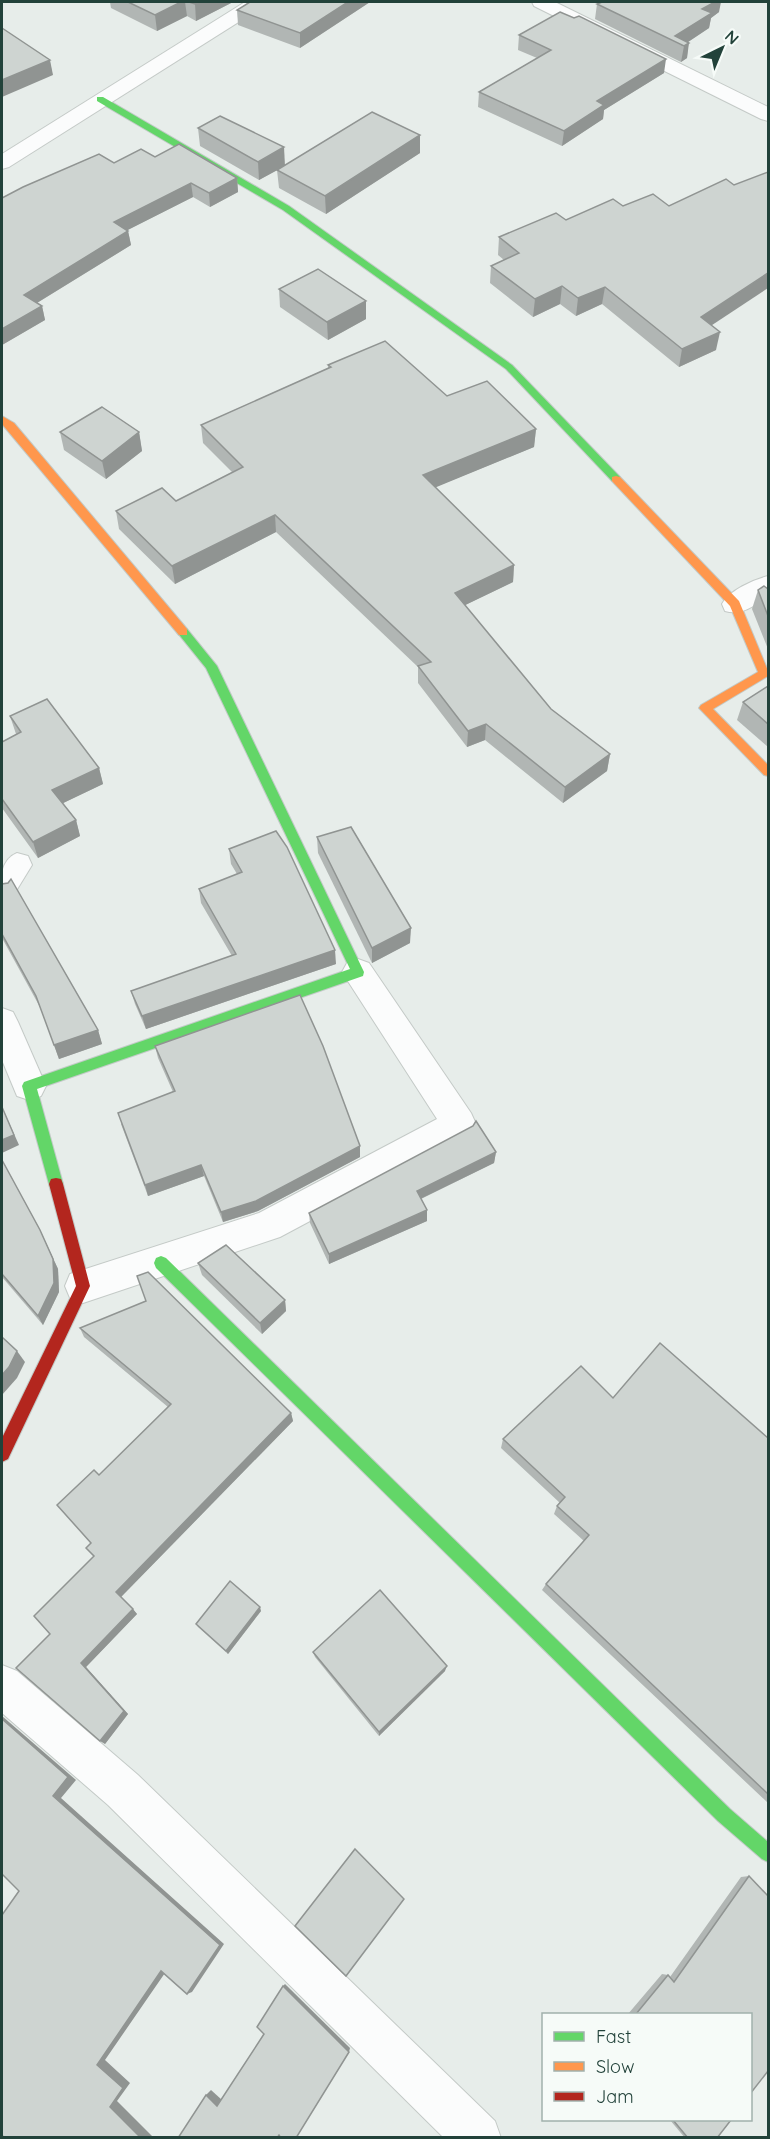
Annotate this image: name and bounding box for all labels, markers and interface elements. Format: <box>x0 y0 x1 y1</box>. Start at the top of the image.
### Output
north arrow <box>692 18 752 78</box>
text: N <box>721 26 743 48</box>
legend <box>542 2013 752 2121</box>
text: Fast <box>596 2025 631 2048</box>
text: Slow <box>596 2055 634 2078</box>
text: Jam <box>596 2085 634 2108</box>

